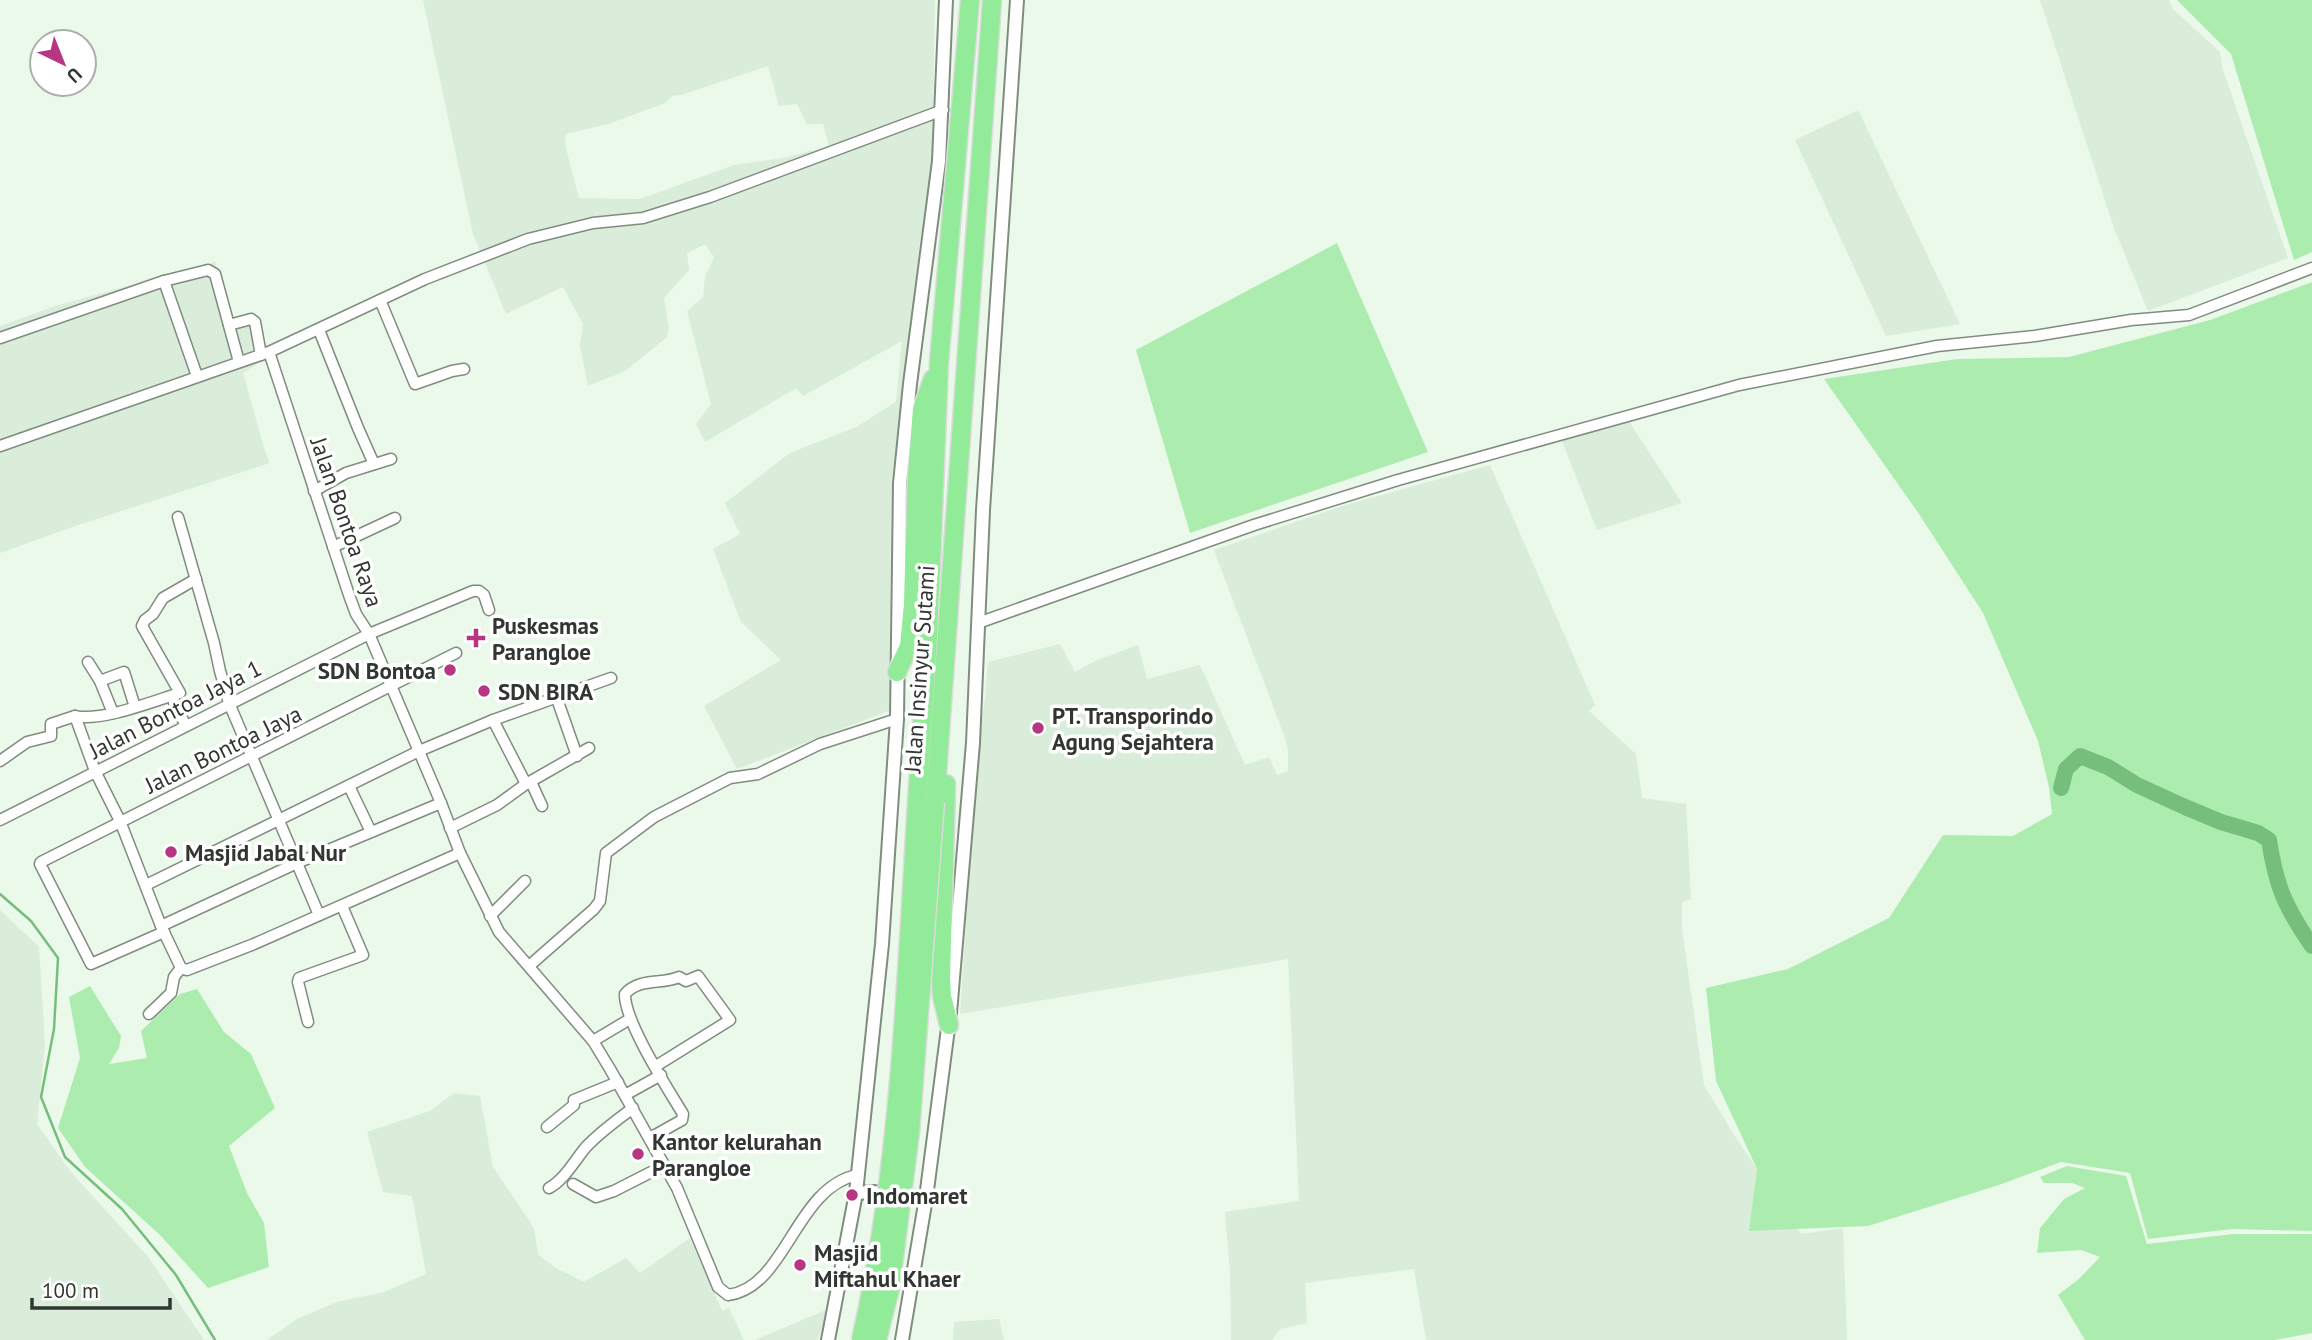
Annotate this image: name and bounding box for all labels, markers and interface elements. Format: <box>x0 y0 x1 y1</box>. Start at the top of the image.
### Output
north arrow <box>28 28 98 98</box>
text: U <box>62 63 87 88</box>
street label: Jalan Bontoa Raya <box>304 432 390 611</box>
street label: Jalan Insinyur Sutami <box>897 564 941 775</box>
place label: Puskesmas Parangloe <box>492 611 599 666</box>
marker: Puskesmas Parangloe <box>466 628 486 648</box>
street label: Jalan Bontoa Jaya 1 <box>84 654 266 764</box>
place label: SDN Bontoa <box>318 656 436 685</box>
marker: SDN Bontoa <box>442 662 458 678</box>
place label: SDN BIRA <box>498 677 593 706</box>
marker: SDN BIRA <box>476 683 492 699</box>
street label: Jalan Bontoa Jaya <box>140 699 306 799</box>
place label: PT. Transporindo Agung Sejahtera <box>1052 701 1214 756</box>
marker: PT. Transporindo Agung Sejahtera <box>1030 720 1046 736</box>
place label: Masjid Jabal Nur <box>185 838 347 867</box>
marker: Masjid Jabal Nur <box>163 844 179 860</box>
place label: Kantor kelurahan Parangloe <box>652 1127 822 1182</box>
marker: Kantor kelurahan Parangloe <box>630 1146 646 1162</box>
place label: Indomaret <box>866 1181 968 1210</box>
marker: Indomaret <box>844 1187 860 1203</box>
place label: Masjid Miftahul Khaer <box>814 1238 962 1293</box>
marker: Masjid Miftahul Khaer <box>792 1257 808 1273</box>
scale bar <box>32 1266 170 1310</box>
text: 100 m <box>42 1277 99 1304</box>

